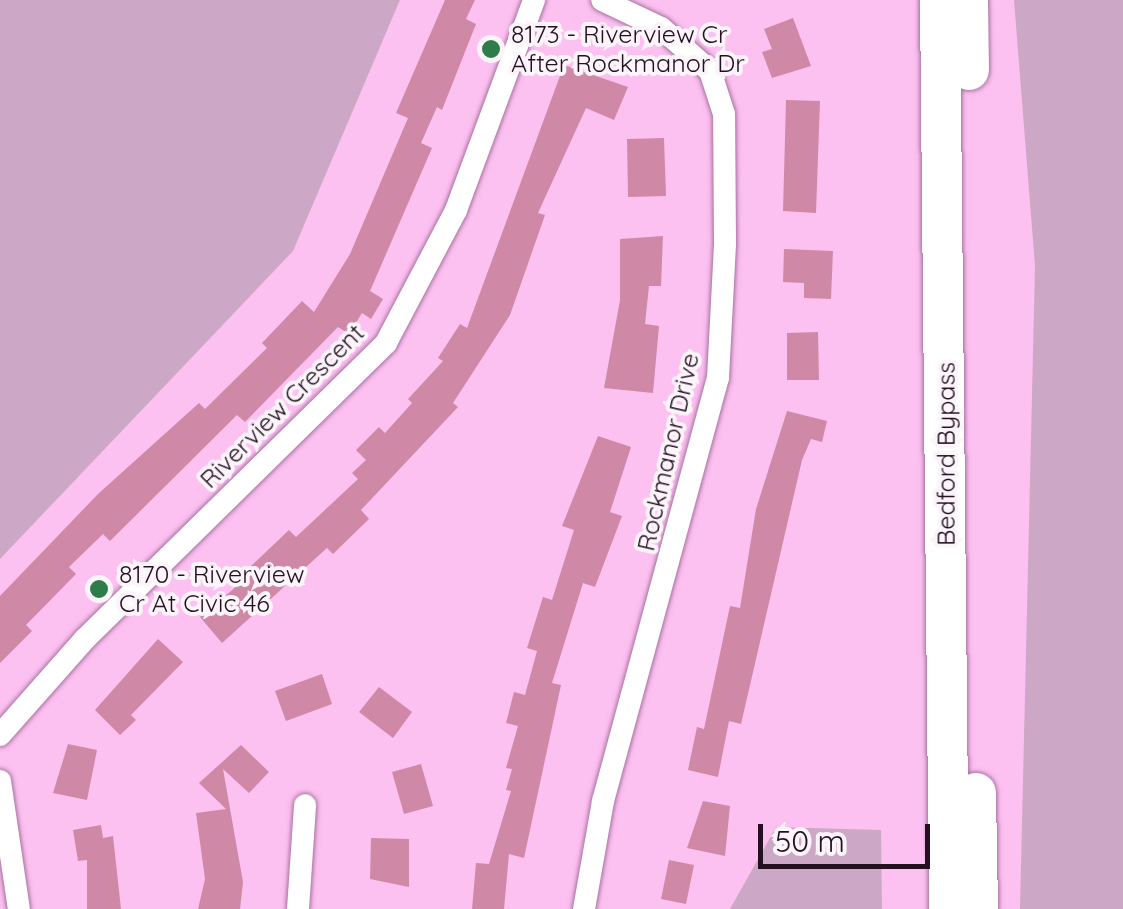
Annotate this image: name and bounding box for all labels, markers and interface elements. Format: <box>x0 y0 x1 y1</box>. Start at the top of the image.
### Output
place label: 8173 - Riverview Cr After Rockmanor Dr <box>511 20 745 79</box>
marker: 8173 - Riverview Cr After Rockmanor Dr <box>480 38 502 60</box>
street label: Riverview Crescent <box>194 318 370 494</box>
street label: Rockmanor Drive <box>631 350 705 554</box>
street label: Bedford Bypass <box>931 362 961 546</box>
place label: 8170 - Riverview Cr At Civic 46 <box>119 560 305 619</box>
marker: 8170 - Riverview Cr At Civic 46 <box>88 578 110 600</box>
scale bar <box>763 804 936 866</box>
text: 50 m <box>775 822 845 860</box>

